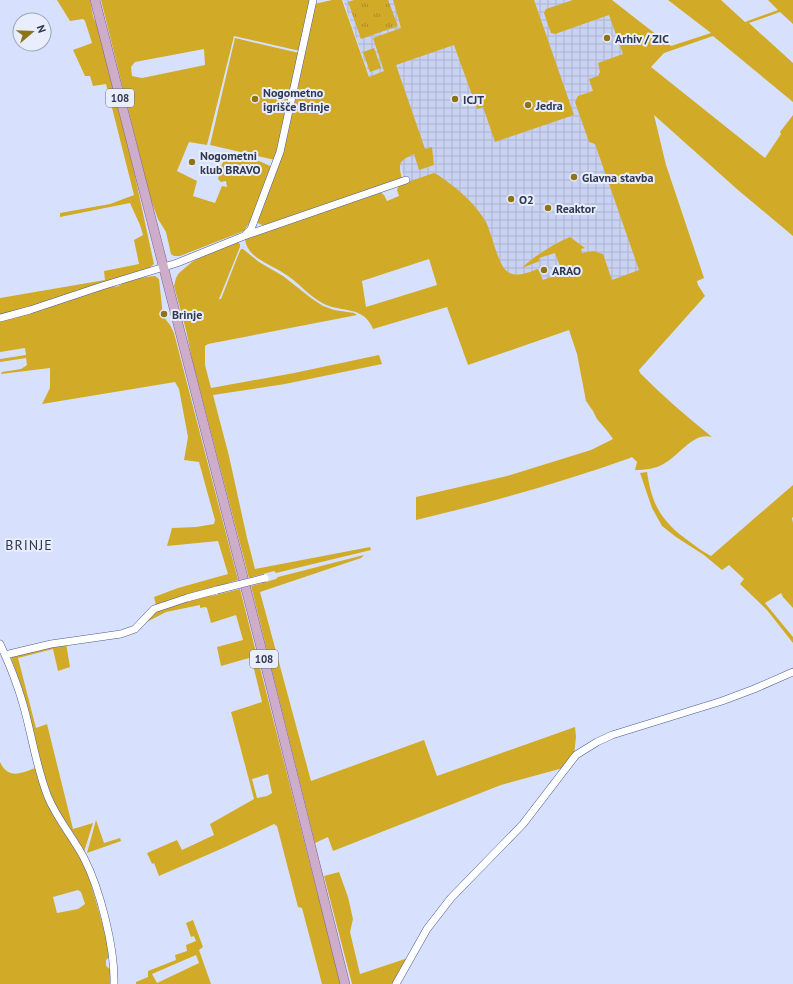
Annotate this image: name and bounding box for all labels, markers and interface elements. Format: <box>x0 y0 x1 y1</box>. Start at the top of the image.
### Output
north arrow <box>12 12 52 52</box>
text: N <box>34 23 49 34</box>
place label: Arhiv / ZIC <box>615 31 669 46</box>
marker: Arhiv / ZIC <box>602 33 612 43</box>
place label: Nogometno igrišče Brinje <box>263 85 330 114</box>
road number: 108 <box>106 89 134 107</box>
place label: ICJT <box>463 92 484 107</box>
marker: Nogometno igrišče Brinje <box>250 94 260 104</box>
marker: ICJT <box>450 94 460 104</box>
place label: Jedra <box>535 98 563 113</box>
marker: Jedra <box>523 100 533 110</box>
place label: Nogometni klub BRAVO <box>200 148 260 177</box>
marker: Nogometni klub BRAVO <box>187 157 197 167</box>
place label: Glavna stavba <box>582 170 653 185</box>
marker: Glavna stavba <box>569 172 579 182</box>
place label: O2 <box>519 192 534 207</box>
marker: O2 <box>506 194 516 204</box>
place label: Reaktor <box>556 201 596 216</box>
marker: Reaktor <box>543 203 553 213</box>
place label: ARAO <box>552 263 581 278</box>
marker: ARAO <box>539 265 549 275</box>
place label: Brinje <box>172 307 202 322</box>
marker: Brinje <box>159 309 169 319</box>
district label: BRINJE <box>5 536 53 554</box>
road number: 108 <box>250 650 278 668</box>

